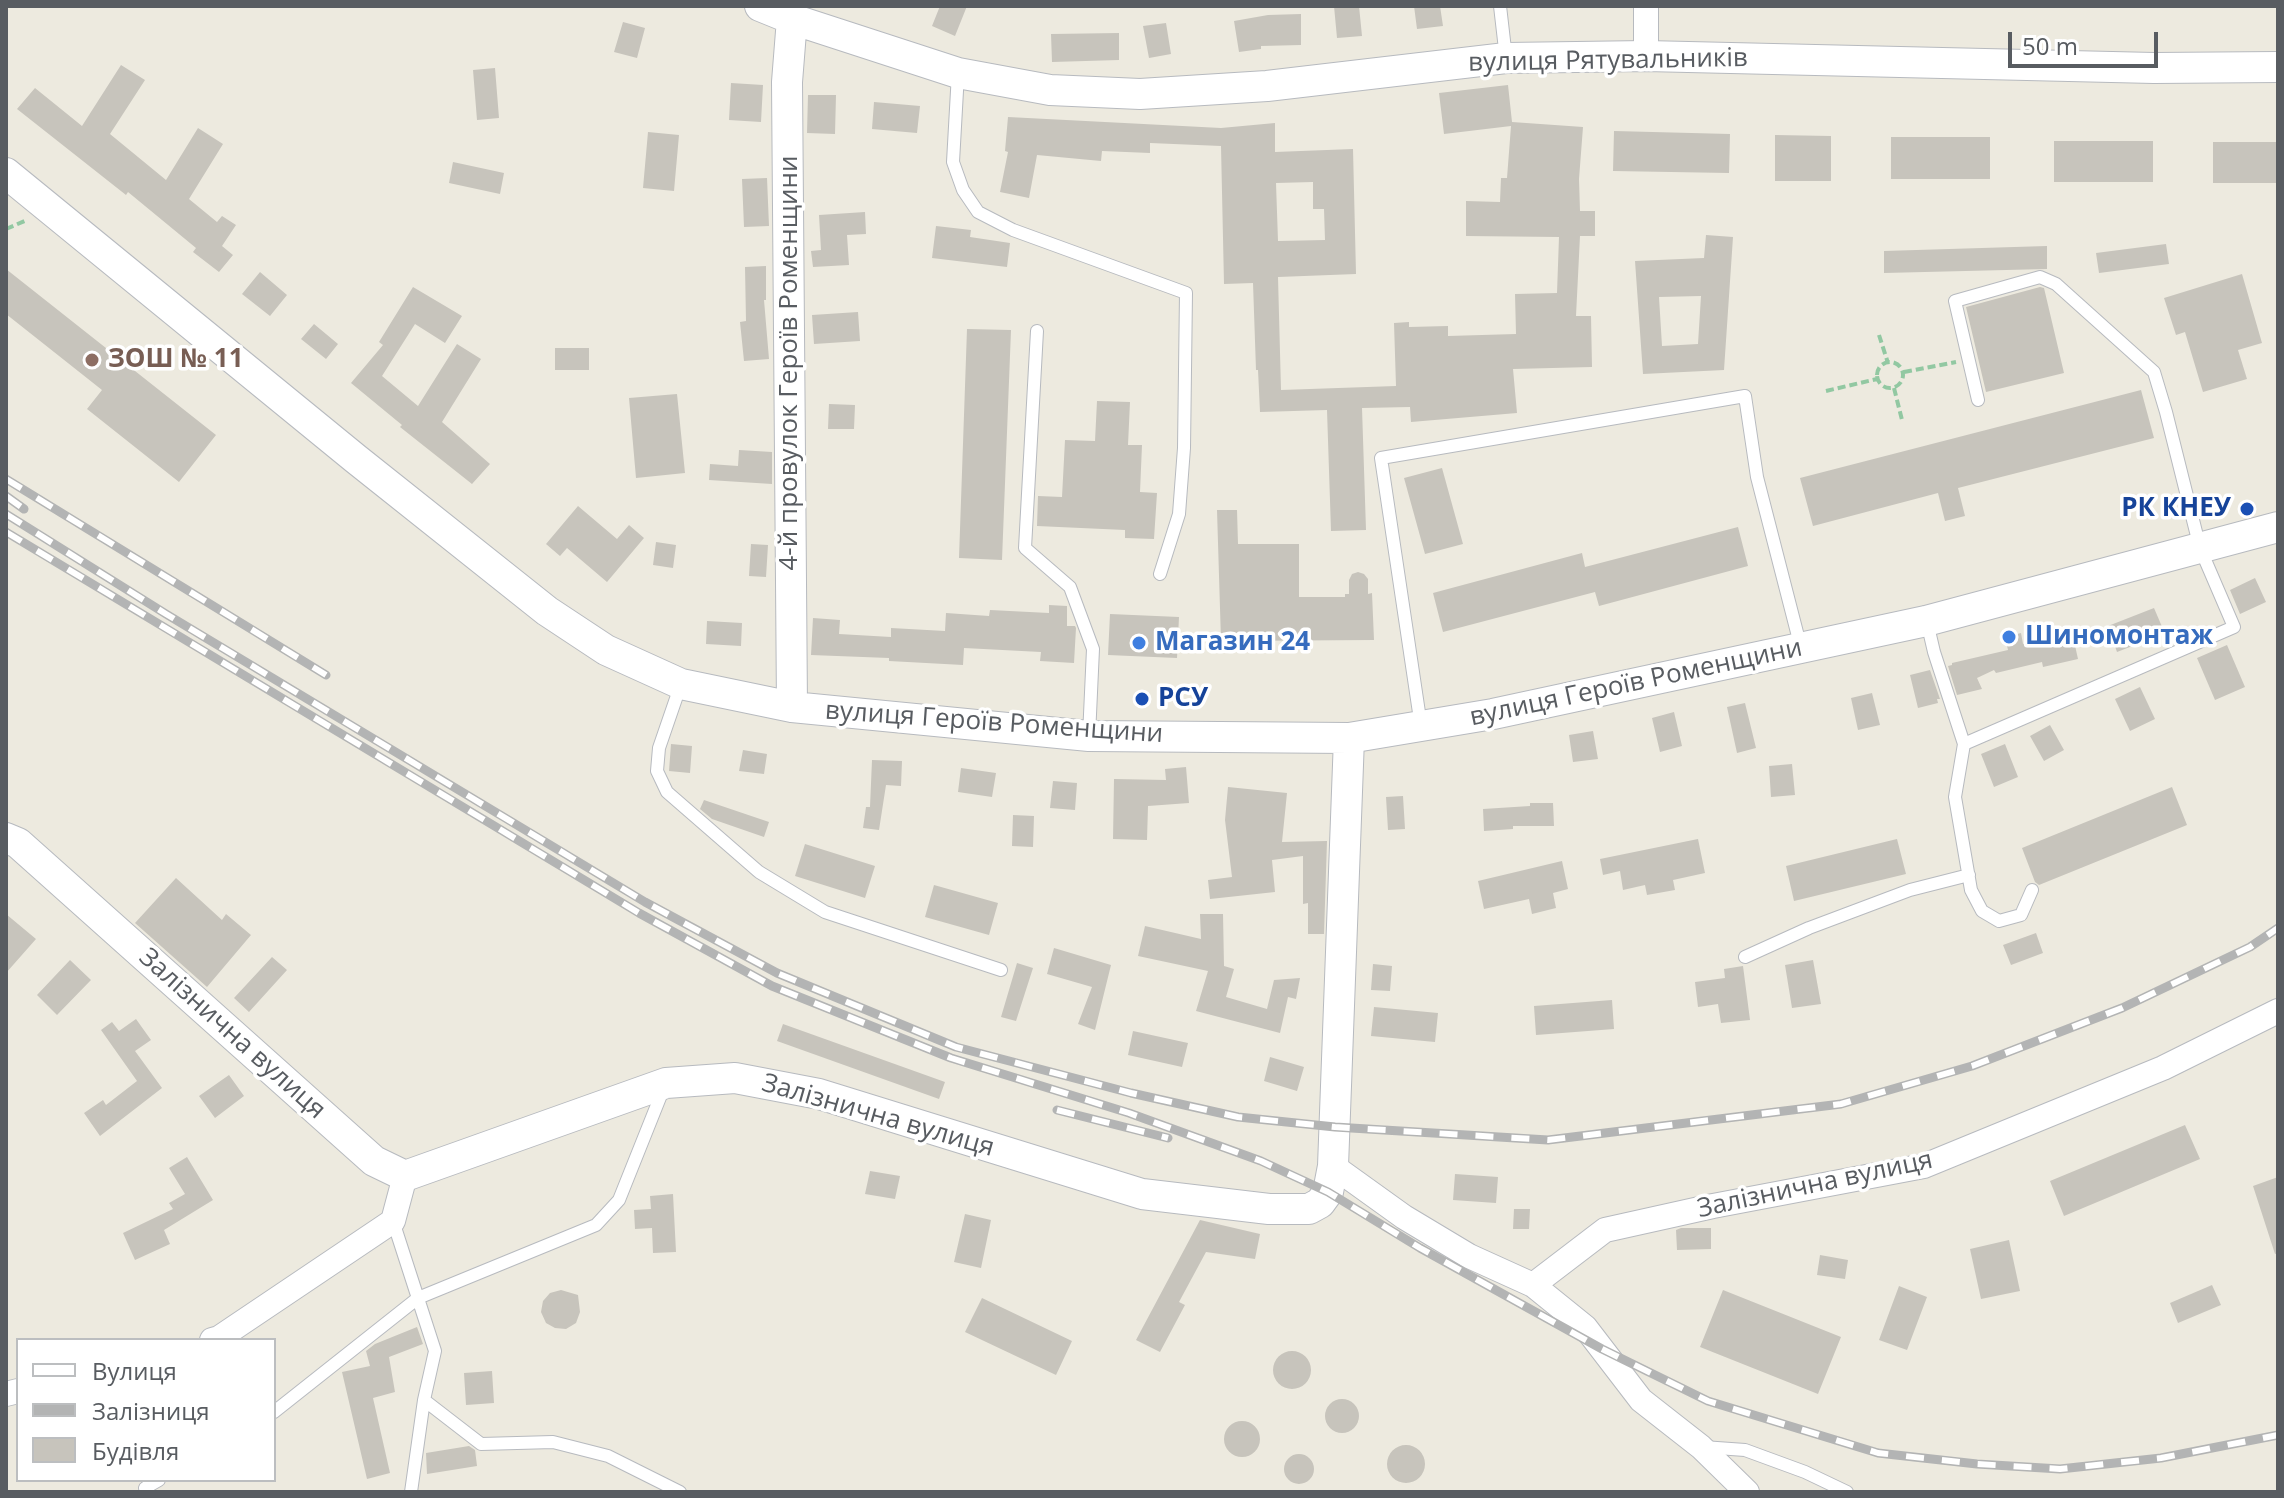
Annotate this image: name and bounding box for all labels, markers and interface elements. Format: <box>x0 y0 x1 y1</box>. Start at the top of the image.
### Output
scale bar <box>2012 16 2162 66</box>
text: 50 m <box>2022 29 2078 62</box>
street label: вулиця Рятувальників <box>1468 43 1748 79</box>
street label: 4-й провулок Героїв Роменщини <box>774 155 806 571</box>
place label: ЗОШ № 11 <box>108 344 244 376</box>
marker: ЗОШ № 11 <box>83 351 101 369</box>
place label: РК КНЕУ <box>2121 493 2231 525</box>
marker: РК КНЕУ <box>2238 500 2256 518</box>
place label: Шиномонтаж <box>2025 621 2213 653</box>
place label: Магазин 24 <box>1155 627 1310 659</box>
marker: Шиномонтаж <box>2000 628 2018 646</box>
street label: вулиця Героїв Роменщини <box>1467 633 1805 733</box>
marker: Магазин 24 <box>1130 634 1148 652</box>
place label: РСУ <box>1158 683 1208 715</box>
marker: РСУ <box>1133 690 1151 708</box>
street label: вулиця Героїв Роменщини <box>824 696 1164 750</box>
street label: Залізнична вулиця <box>132 942 332 1126</box>
street label: Залізнична вулиця <box>758 1068 998 1164</box>
street label: Залізнична вулиця <box>1694 1145 1936 1225</box>
legend <box>16 1338 276 1482</box>
text: Вулиця <box>92 1354 177 1387</box>
text: Залізниця <box>92 1394 209 1427</box>
text: Будівля <box>92 1434 179 1467</box>

